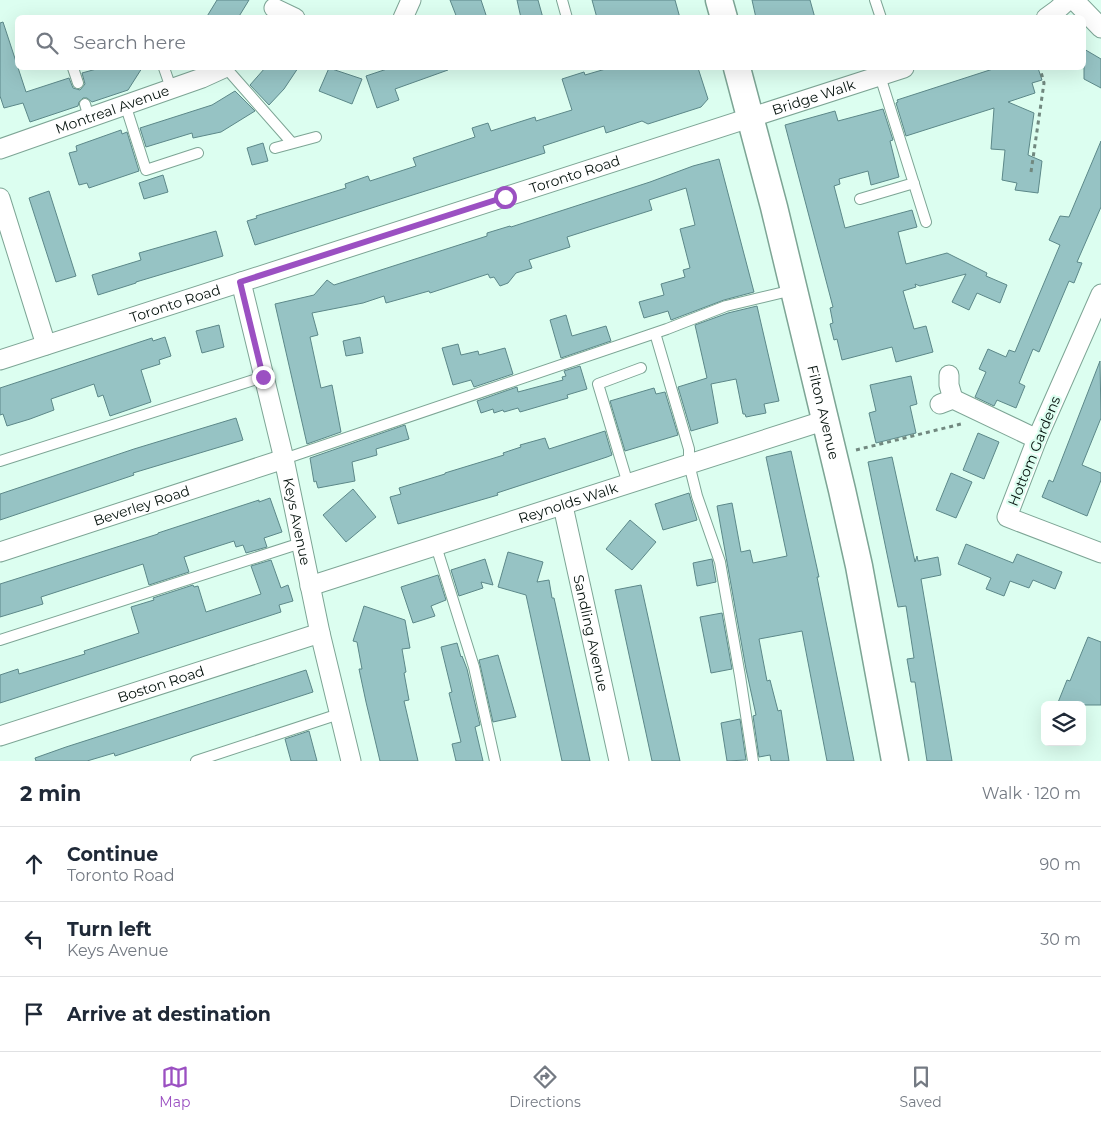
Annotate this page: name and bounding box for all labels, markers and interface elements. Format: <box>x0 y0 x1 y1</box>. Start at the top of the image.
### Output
search box <box>15 15 1086 70</box>
icon: search <box>33 29 61 57</box>
text: Search here <box>73 31 186 54</box>
street label: Bridge Walk <box>770 75 858 119</box>
street label: Montreal Avenue <box>53 81 172 138</box>
street label: Toronto Road <box>527 151 622 197</box>
route start <box>494 186 517 209</box>
street label: Toronto Road <box>127 280 223 326</box>
street label: Filton Avenue <box>803 363 843 461</box>
route end <box>252 366 275 389</box>
street label: Hottom Gardens <box>1004 393 1064 509</box>
street label: Keys Avenue <box>279 476 315 567</box>
street label: Reynolds Walk <box>516 478 621 527</box>
street label: Beverley Road <box>91 481 192 530</box>
street label: Sandling Avenue <box>569 573 612 693</box>
street label: Boston Road <box>115 662 207 707</box>
map controls <box>1041 701 1086 746</box>
button: layers <box>1041 701 1086 746</box>
text: 2 min <box>20 781 81 806</box>
text: Walk · 120 m <box>982 784 1081 803</box>
text: Continue <box>67 843 158 866</box>
icon: ahead <box>20 850 48 878</box>
text: 90 m <box>1039 855 1081 874</box>
text: Toronto Road <box>67 866 175 885</box>
text: Turn left <box>67 918 152 941</box>
icon: left <box>20 925 48 953</box>
text: 30 m <box>1040 930 1081 949</box>
text: Keys Avenue <box>67 941 169 960</box>
icon: arrive <box>20 1000 48 1028</box>
text: Arrive at destination <box>67 1003 271 1026</box>
tab: Map <box>159 1063 190 1111</box>
tab: Directions <box>509 1063 581 1111</box>
tab: Saved <box>900 1063 942 1111</box>

